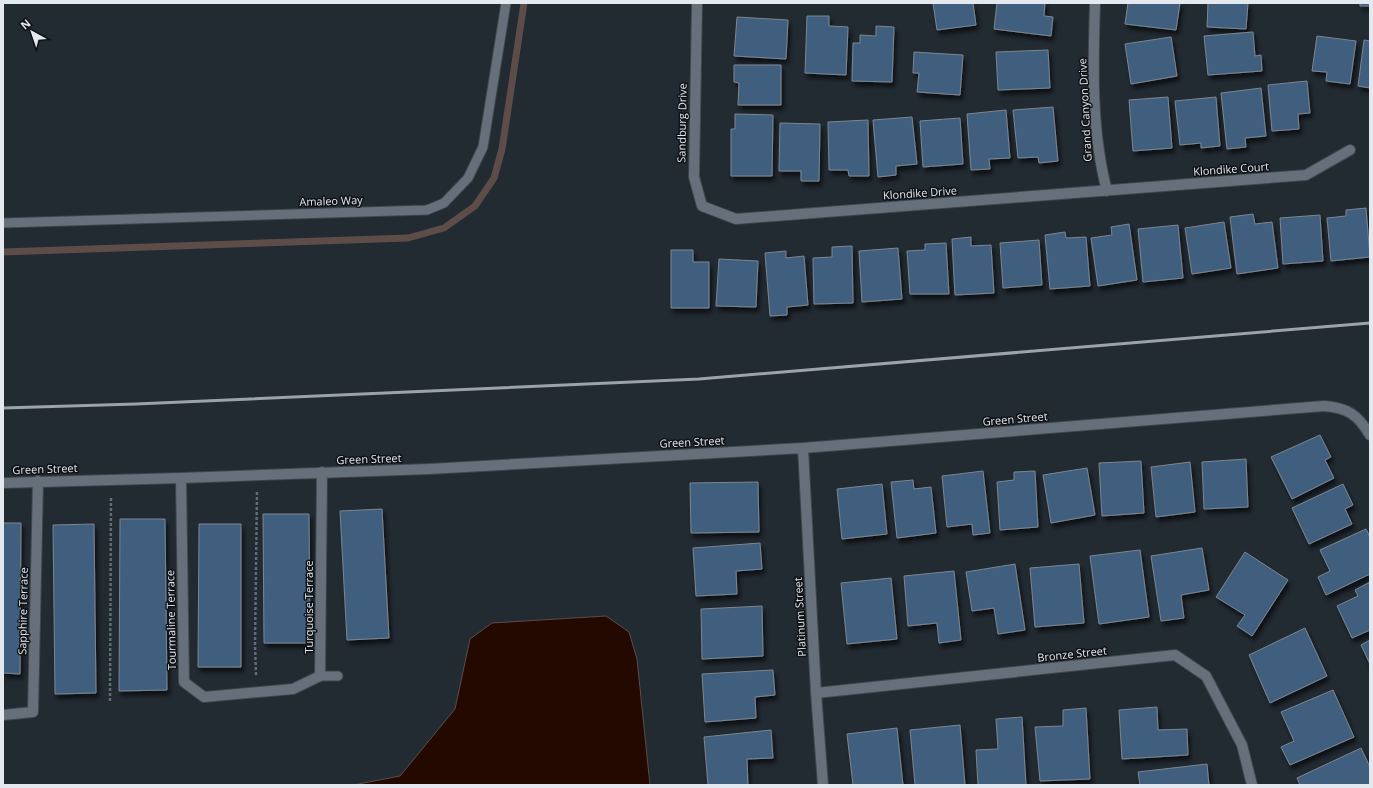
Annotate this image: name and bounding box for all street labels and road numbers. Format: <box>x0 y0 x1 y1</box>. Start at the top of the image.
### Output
street label: Grand Canyon Drive <box>1074 58 1095 162</box>
street label: Sandburg Drive <box>673 83 690 163</box>
street label: Klondike Court <box>1193 158 1269 179</box>
street label: Klondike Drive <box>882 182 957 203</box>
street label: Amaleo Way <box>299 192 363 209</box>
street label: Green Street <box>982 408 1048 429</box>
street label: Green Street <box>659 432 725 451</box>
street label: Green Street <box>336 450 402 467</box>
street label: Green Street <box>12 460 78 477</box>
street label: Turquoise Terrace <box>301 560 316 654</box>
street label: Sapphire Terrace <box>14 567 31 655</box>
street label: Tourmaline Terrace <box>162 570 179 670</box>
street label: Platinum Street <box>790 577 809 657</box>
street label: Bronze Street <box>1036 642 1108 665</box>

